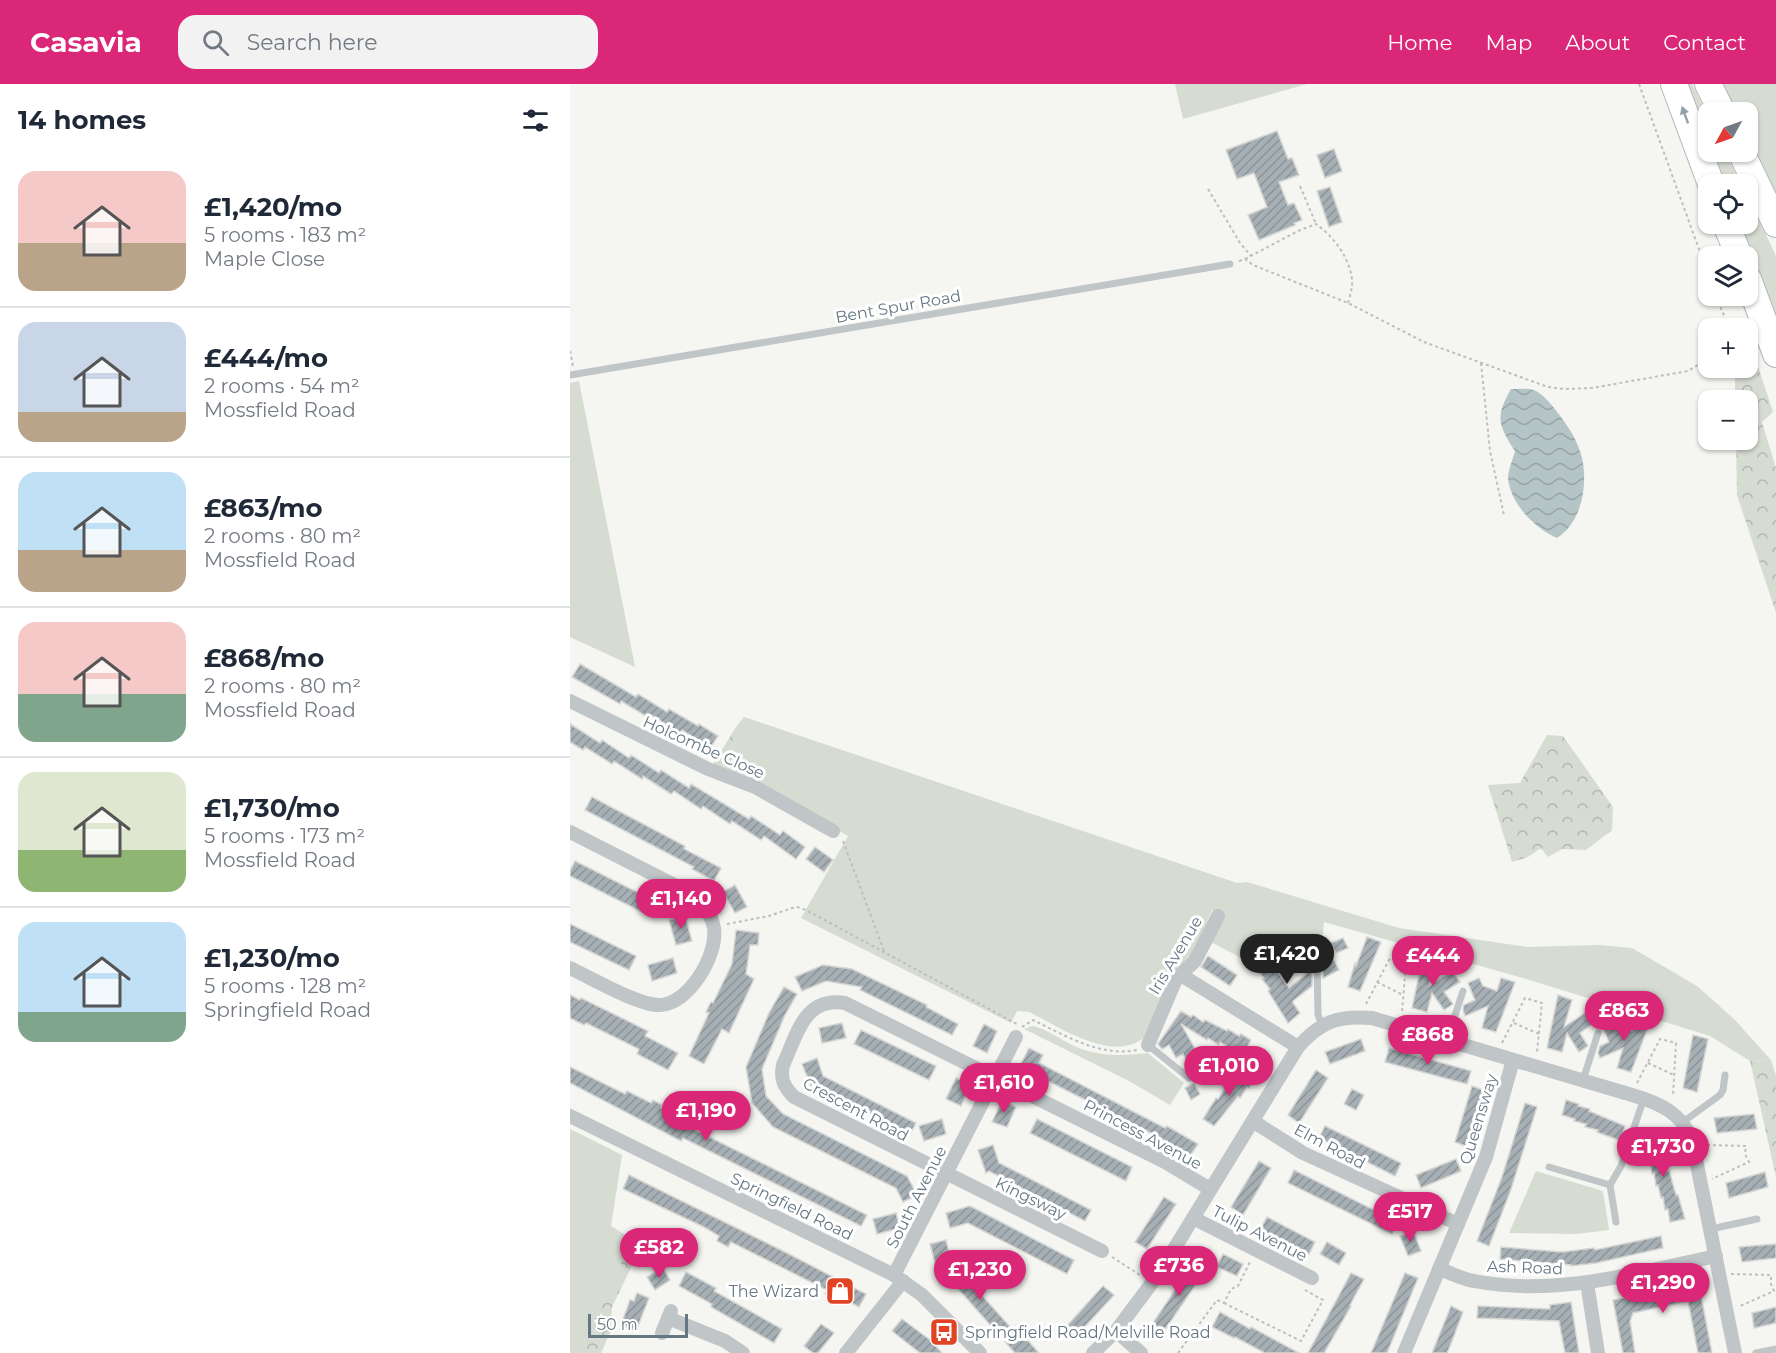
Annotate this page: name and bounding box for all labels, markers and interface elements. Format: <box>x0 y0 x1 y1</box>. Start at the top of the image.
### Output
search box <box>178 15 598 69</box>
text: Casavia <box>30 25 142 59</box>
icon: search <box>199 26 232 59</box>
text: Search here <box>247 29 378 56</box>
text: Home <box>1387 30 1452 55</box>
text: Map <box>1485 30 1532 55</box>
text: About <box>1565 30 1630 55</box>
text: Contact <box>1663 30 1746 55</box>
north arrow <box>1698 102 1758 162</box>
map controls <box>1698 102 1758 450</box>
text: 14 homes <box>18 104 146 136</box>
icon: filters <box>519 104 552 137</box>
one-way arrow <box>1679 106 1689 124</box>
button: locate <box>1698 174 1758 234</box>
text: £1,420/mo <box>204 191 342 223</box>
icon: home <box>66 195 138 267</box>
text: 5 rooms · 183 m² <box>204 223 366 247</box>
button: layers <box>1698 246 1758 306</box>
text: Maple Close <box>204 247 325 271</box>
street label: Bent Spur Road <box>834 286 962 327</box>
button: + <box>1698 318 1758 378</box>
text: £444/mo <box>204 342 328 374</box>
icon: home <box>66 346 138 418</box>
text: 2 rooms · 54 m² <box>204 374 360 398</box>
button: − <box>1698 390 1758 450</box>
text: Mossfield Road <box>204 398 356 422</box>
text: £863/mo <box>204 492 323 524</box>
icon: home <box>66 496 138 568</box>
text: 2 rooms · 80 m² <box>204 524 361 548</box>
text: Mossfield Road <box>204 548 356 572</box>
text: £868/mo <box>204 642 324 674</box>
icon: home <box>66 646 138 718</box>
text: 2 rooms · 80 m² <box>204 674 361 698</box>
text: Mossfield Road <box>204 698 356 722</box>
street label: Holcombe Close <box>640 712 768 783</box>
text: £1,730/mo <box>204 792 340 824</box>
icon: home <box>66 796 138 868</box>
text: 5 rooms · 173 m² <box>204 824 365 848</box>
text: Mossfield Road <box>204 848 356 872</box>
pin: £1,140 <box>632 879 730 930</box>
text: £1,140 <box>650 886 712 910</box>
street label: Iris Avenue <box>1145 913 1206 998</box>
pin: £1,420 <box>1238 934 1336 985</box>
pin: £444 <box>1397 936 1469 987</box>
text: £1,420 <box>1254 941 1320 965</box>
text: £1,230/mo <box>204 942 340 974</box>
text: £444 <box>1406 943 1460 967</box>
icon: home <box>66 946 138 1018</box>
text: 5 rooms · 128 m² <box>204 974 366 998</box>
pin: £863 <box>1588 991 1660 1042</box>
text: Springfield Road <box>204 998 371 1022</box>
text: £863 <box>1599 998 1649 1022</box>
pin: £868 <box>1392 1015 1464 1066</box>
text: £868 <box>1402 1022 1454 1046</box>
pin: £1,010 <box>1180 1046 1278 1097</box>
text: £1,010 <box>1198 1053 1260 1077</box>
pin: £1,610 <box>955 1063 1053 1114</box>
text: £1,610 <box>974 1070 1034 1094</box>
street label: Queensway <box>1456 1071 1501 1167</box>
street label: Crescent Road <box>800 1074 912 1145</box>
pin: £1,190 <box>657 1091 755 1142</box>
street label: Princess Avenue <box>1080 1095 1205 1174</box>
text: £1,190 <box>676 1098 736 1122</box>
street label: Elm Road <box>1291 1120 1369 1173</box>
pin: £1,730 <box>1614 1127 1712 1178</box>
text: £1,730 <box>1631 1134 1695 1158</box>
street label: South Avenue <box>882 1143 950 1252</box>
street label: Springfield Road <box>728 1169 856 1244</box>
street label: Kingsway <box>992 1173 1070 1224</box>
pin: £517 <box>1374 1192 1446 1243</box>
text: £517 <box>1387 1199 1433 1223</box>
street label: Tulip Avenue <box>1209 1201 1310 1265</box>
pin: £582 <box>623 1228 695 1279</box>
text: £582 <box>634 1235 684 1259</box>
pin: £736 <box>1143 1246 1215 1297</box>
pin: £1,230 <box>931 1250 1029 1301</box>
text: £736 <box>1154 1253 1204 1277</box>
text: £1,230 <box>948 1257 1012 1281</box>
street label: Ash Road <box>1487 1257 1563 1278</box>
pin: £1,290 <box>1614 1263 1712 1314</box>
text: £1,290 <box>1630 1270 1696 1294</box>
shop icon: The Wizard <box>824 1275 856 1307</box>
place label: The Wizard <box>729 1282 819 1301</box>
scale bar <box>588 1311 688 1338</box>
text: 50 m <box>597 1315 638 1334</box>
bus stop icon: Springfield Road/Melville Road <box>928 1316 960 1348</box>
place label: Springfield Road/Melville Road <box>965 1323 1211 1342</box>

